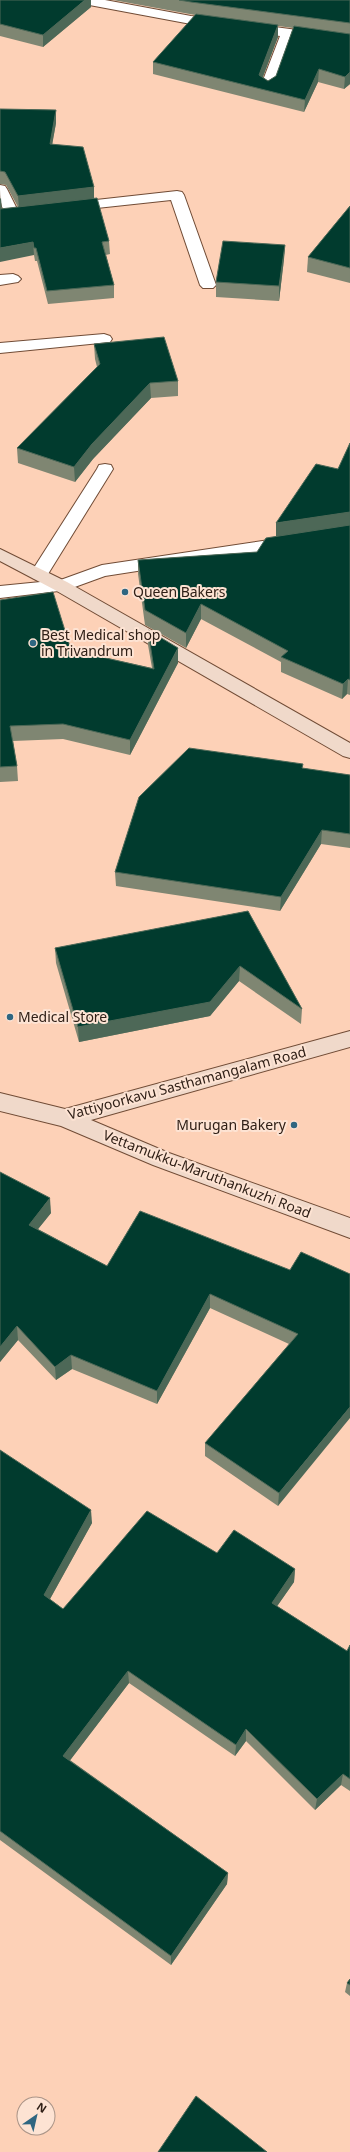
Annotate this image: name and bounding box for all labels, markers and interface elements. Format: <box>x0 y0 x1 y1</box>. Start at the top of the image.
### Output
place label: Queen Bakers <box>133 582 226 601</box>
marker: Queen Bakers <box>120 587 130 597</box>
place label: Best Medical shop in Trivandrum <box>41 625 160 660</box>
marker: Best Medical shop in Trivandrum <box>28 638 38 648</box>
place label: Medical Store <box>18 1007 107 1026</box>
marker: Medical Store <box>5 1012 15 1022</box>
street label: Vattiyoorkavu Sasthamangalam Road <box>66 1042 308 1124</box>
place label: Murugan Bakery <box>176 1115 287 1134</box>
marker: Murugan Bakery <box>289 1120 299 1130</box>
street label: Vettamukku-Maruthankuzhi Road <box>100 1125 314 1222</box>
north arrow <box>16 2096 56 2136</box>
text: N <box>34 2099 50 2116</box>

